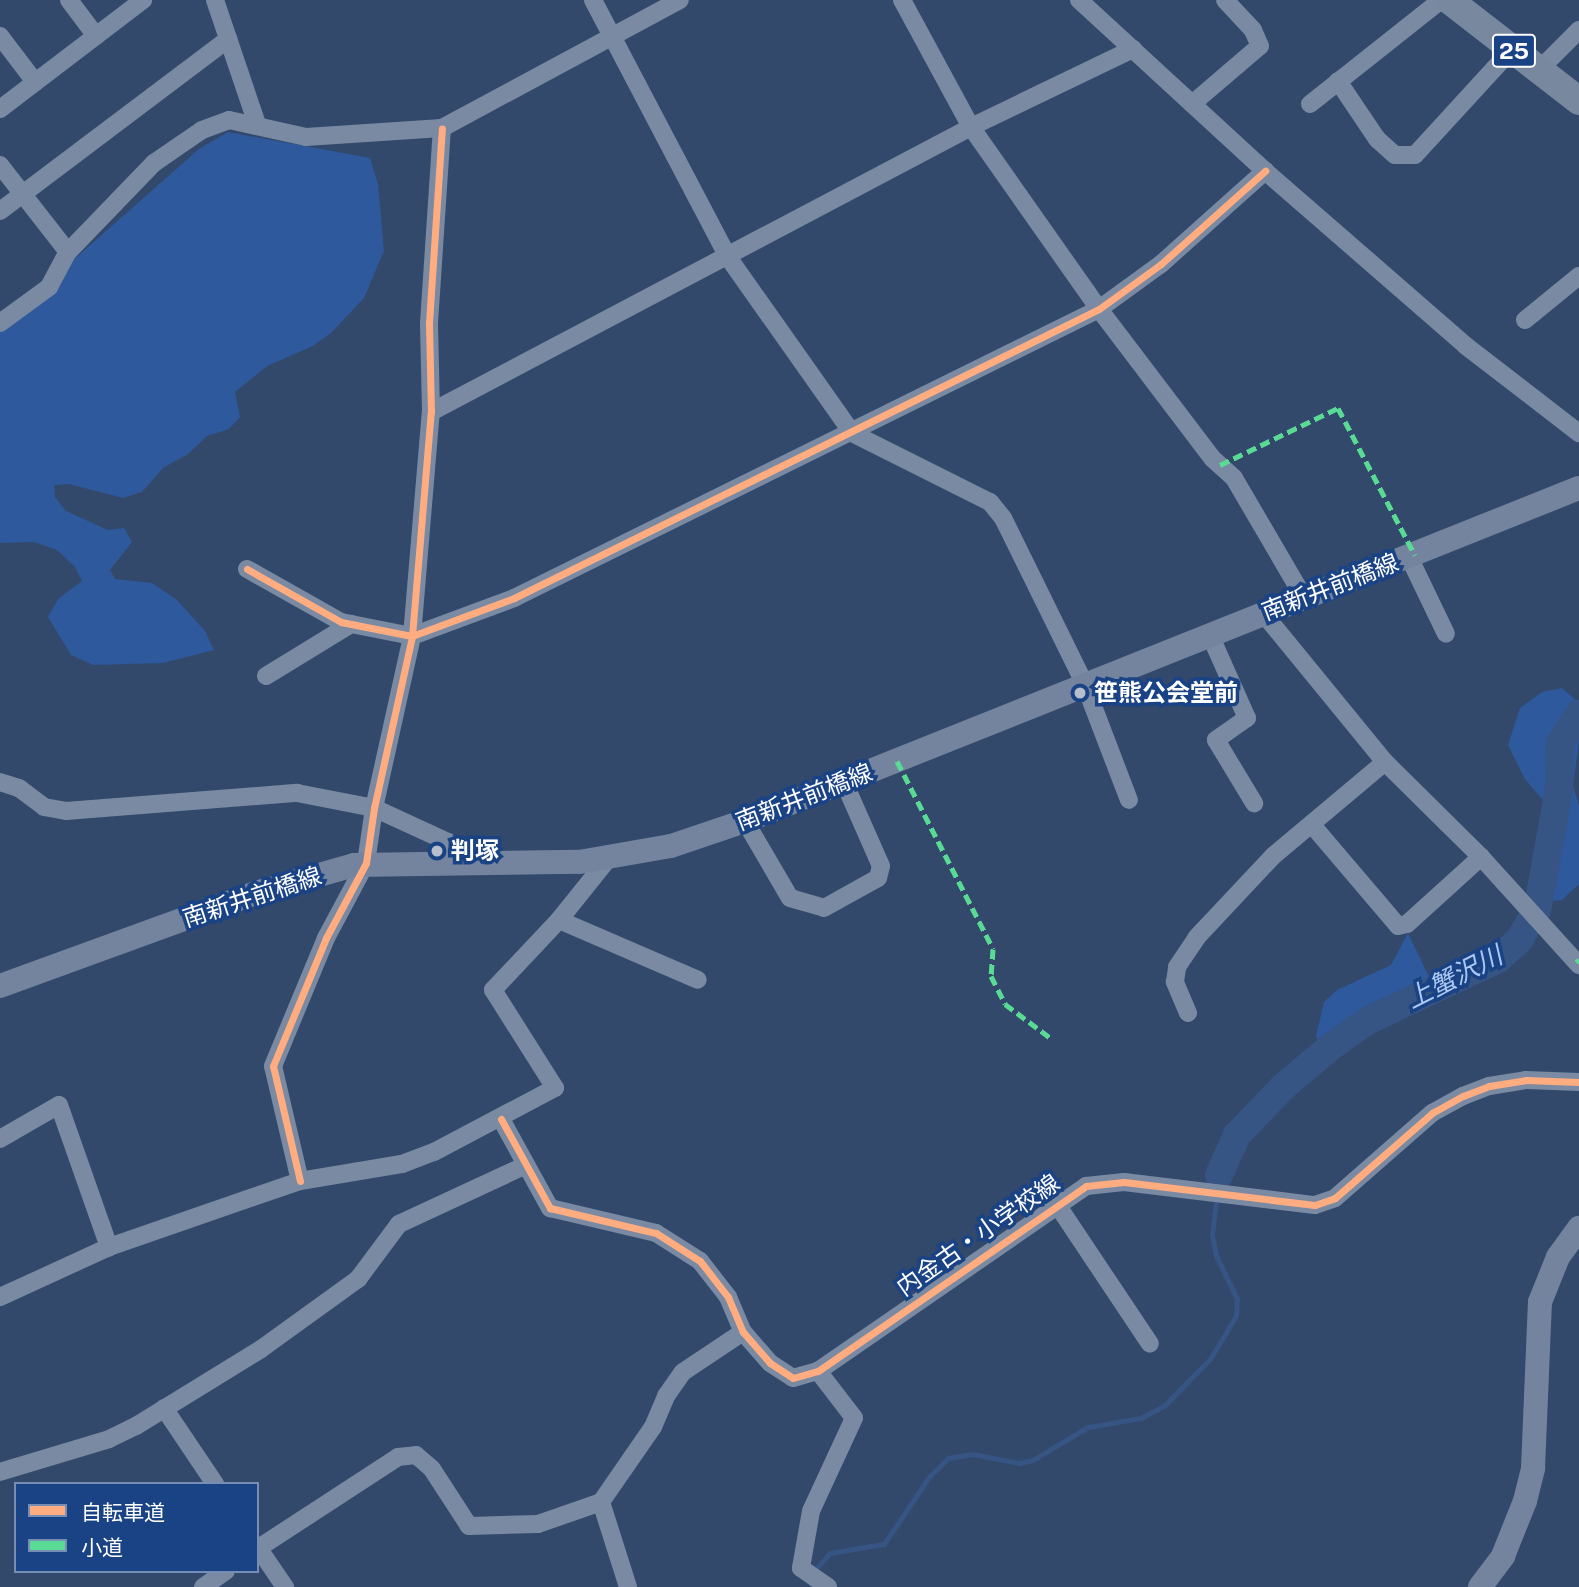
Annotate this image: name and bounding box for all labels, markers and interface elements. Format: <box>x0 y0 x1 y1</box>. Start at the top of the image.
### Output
road number: 25 <box>1491 32 1537 70</box>
street label: 南新井前橋線 <box>1258 548 1402 626</box>
place label: 笹熊公会堂前 <box>1094 679 1238 707</box>
marker: 笹熊公会堂前 <box>1072 685 1088 701</box>
street label: 南新井前橋線 <box>732 758 876 836</box>
place label: 判塚 <box>451 837 499 865</box>
marker: 判塚 <box>429 843 445 859</box>
street label: 南新井前橋線 <box>179 861 325 933</box>
water label: 上蟹沢川 <box>1401 939 1507 1015</box>
street label: 内金古・小学校線 <box>891 1168 1065 1302</box>
legend <box>14 1482 259 1573</box>
text: 自転車道 <box>81 1500 165 1525</box>
text: 小道 <box>81 1535 123 1560</box>

